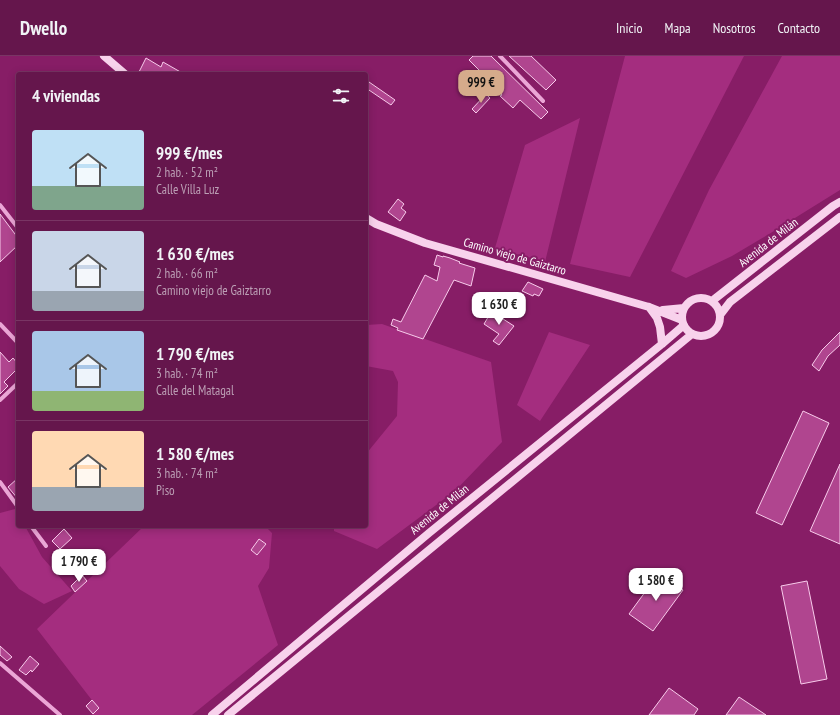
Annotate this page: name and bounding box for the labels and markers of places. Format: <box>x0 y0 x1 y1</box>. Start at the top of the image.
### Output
pin: 999 € <box>453 70 509 104</box>
pin: 1 630 € <box>462 292 536 326</box>
pin: 1 790 € <box>42 549 116 583</box>
pin: 1 580 € <box>619 568 693 602</box>

